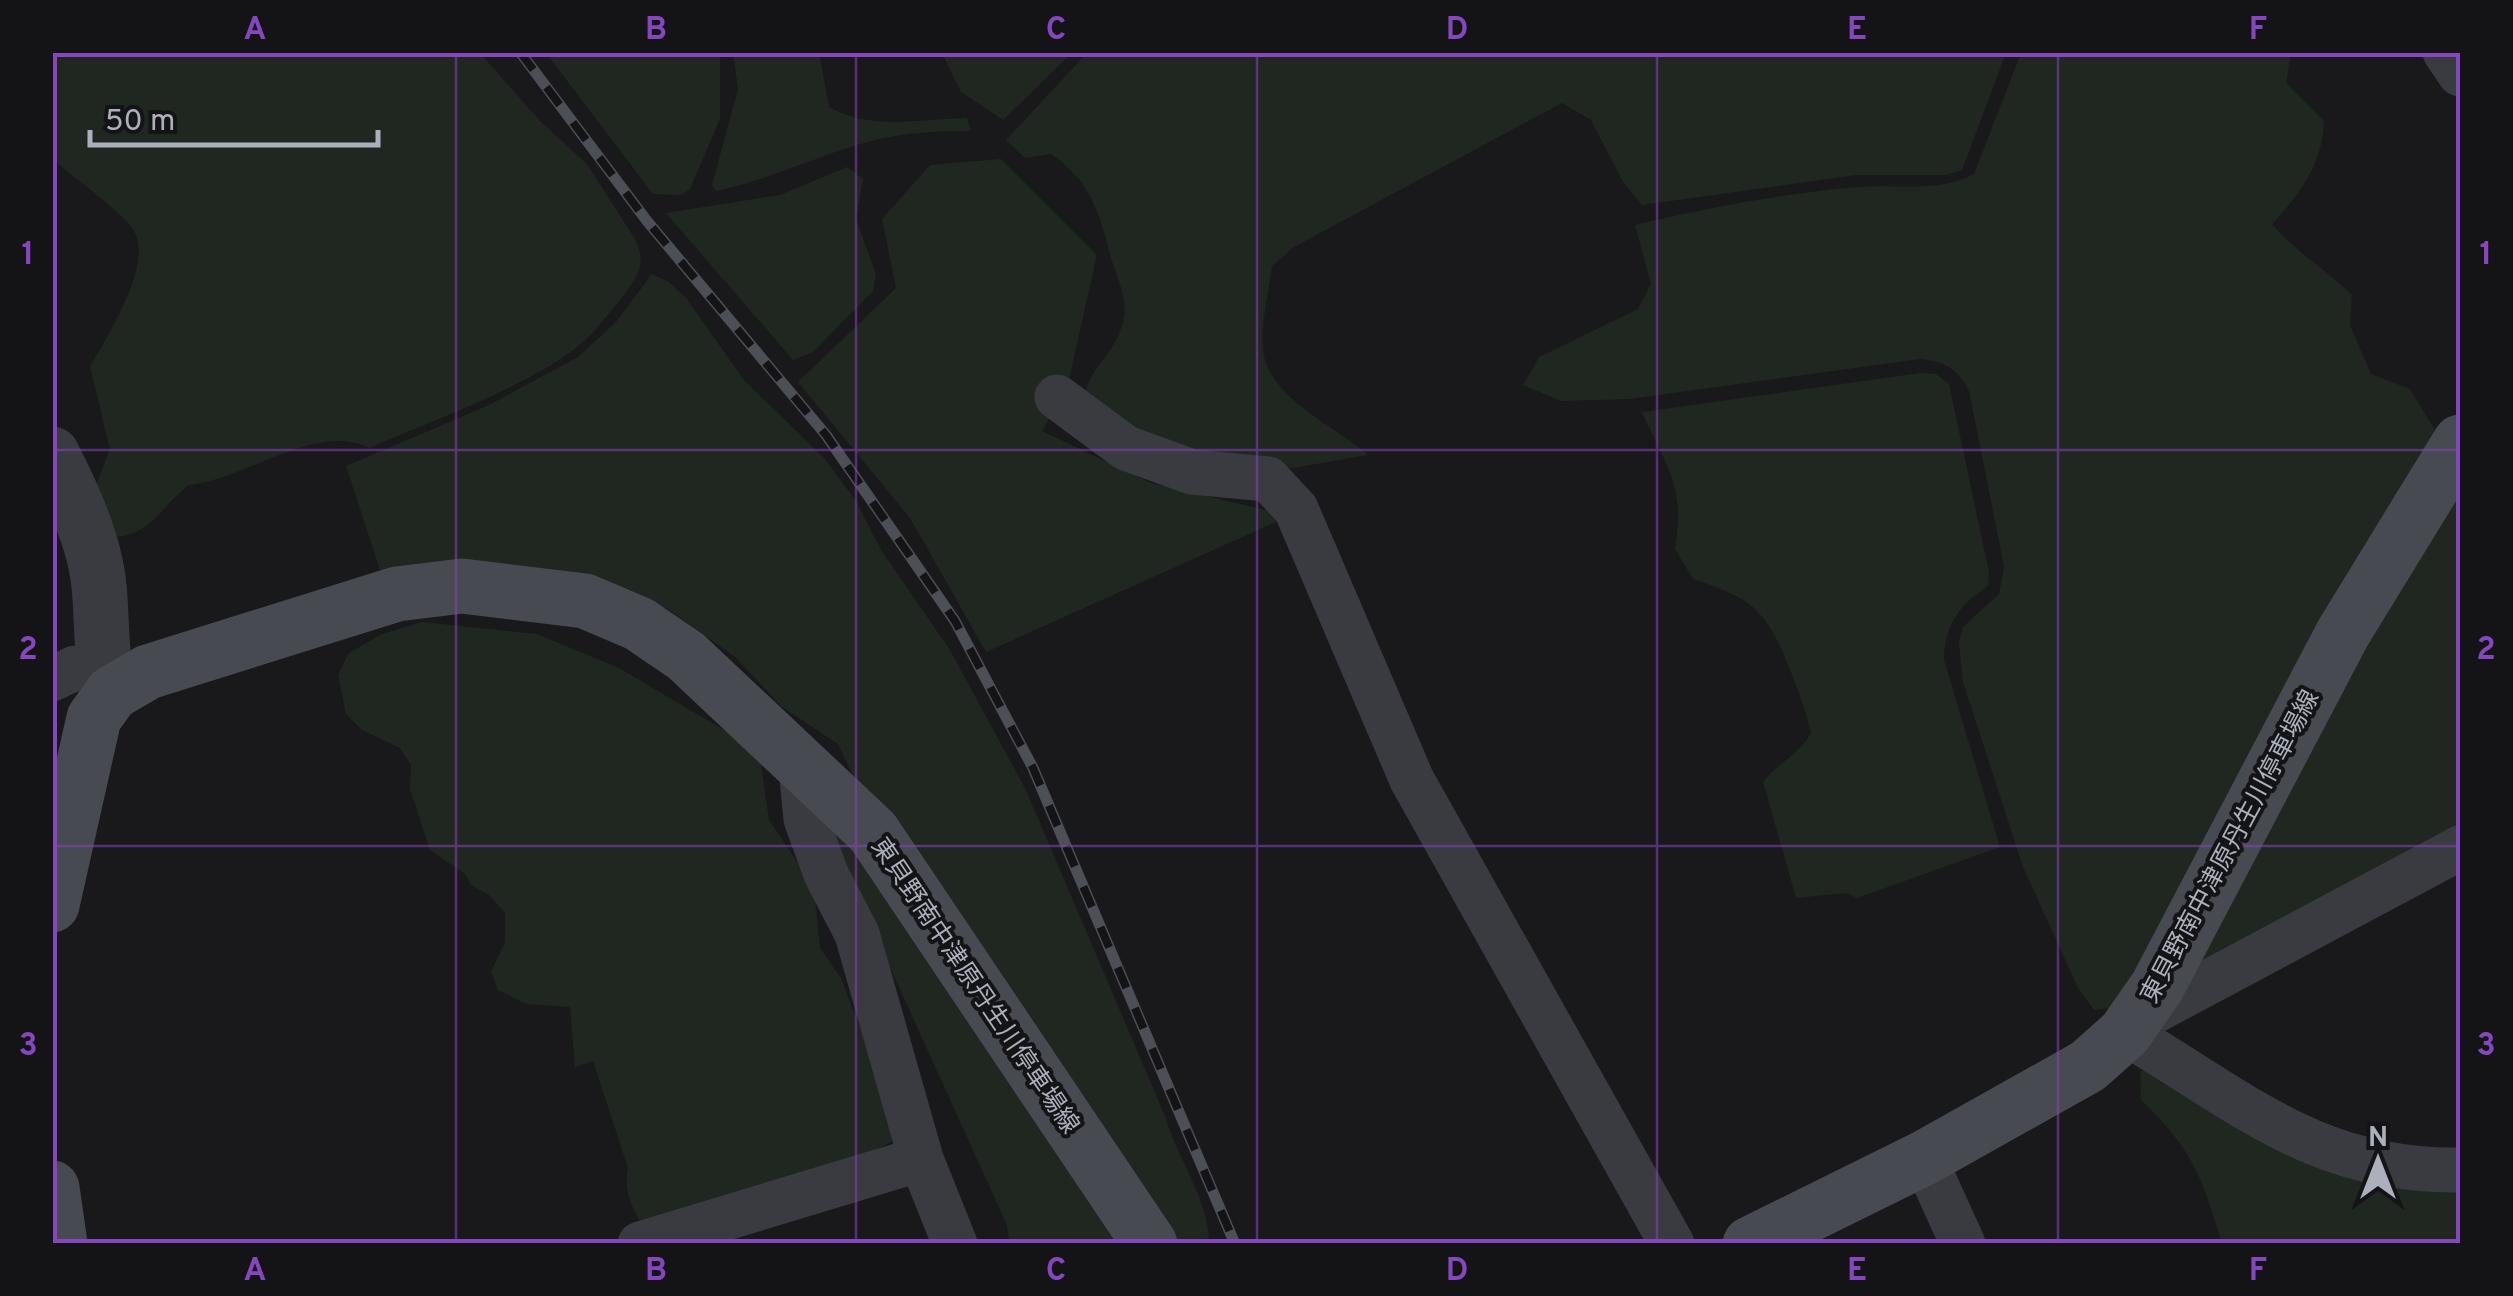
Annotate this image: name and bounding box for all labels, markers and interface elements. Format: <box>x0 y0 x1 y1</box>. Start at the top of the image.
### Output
text: A <box>244 11 266 51</box>
text: B <box>645 11 667 51</box>
text: C <box>1046 11 1066 51</box>
text: D <box>1446 11 1468 51</box>
text: E <box>1847 11 1867 51</box>
text: F <box>2249 11 2267 51</box>
scale bar <box>90 85 378 147</box>
text: 50 m <box>105 104 175 141</box>
text: 1 <box>22 236 34 276</box>
text: 1 <box>2480 236 2492 276</box>
text: 2 <box>18 631 38 671</box>
text: 2 <box>2476 631 2496 671</box>
street label: 東貝野南中津原丹生川停車場線 <box>2135 685 2328 1009</box>
street label: 東貝野南中津原丹生川停車場線 <box>862 833 1085 1141</box>
text: 3 <box>18 1027 38 1067</box>
text: 3 <box>2476 1027 2496 1067</box>
north arrow <box>2328 1111 2428 1211</box>
text: N <box>2368 1121 2388 1157</box>
text: A <box>244 1252 266 1292</box>
text: B <box>645 1252 667 1292</box>
text: C <box>1046 1252 1066 1292</box>
text: D <box>1446 1252 1468 1292</box>
text: E <box>1847 1252 1867 1292</box>
text: F <box>2249 1252 2267 1292</box>

